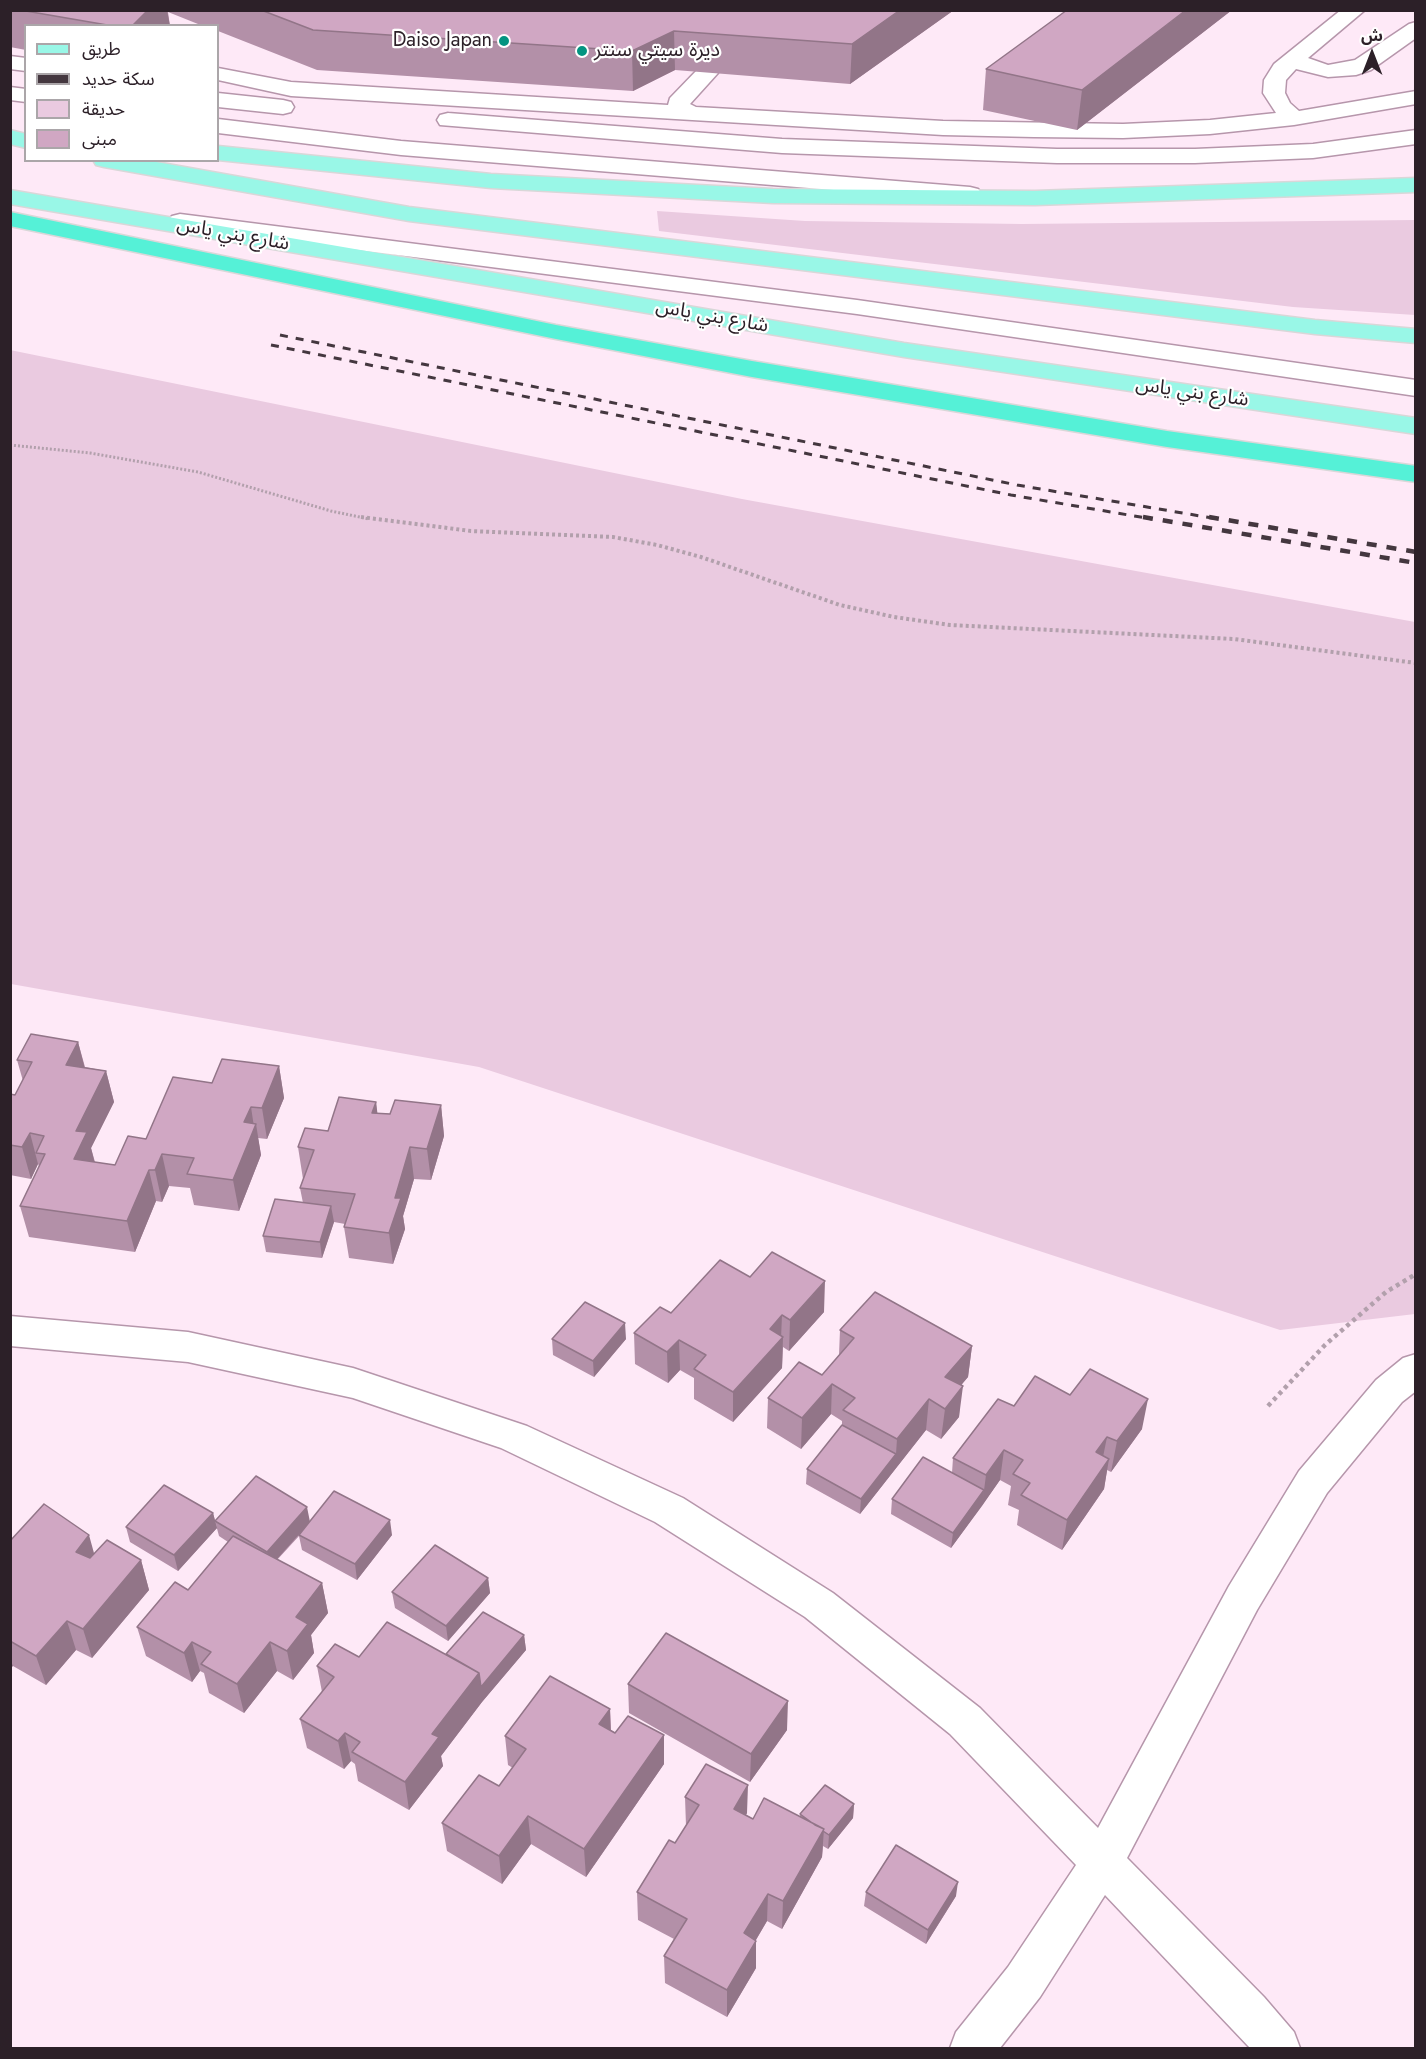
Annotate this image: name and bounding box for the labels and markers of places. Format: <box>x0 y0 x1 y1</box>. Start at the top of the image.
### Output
place label: Daiso Japan <box>393 29 492 53</box>
marker: Daiso Japan <box>497 34 511 48</box>
place label: ديرة سيتي سنتر <box>594 39 720 63</box>
marker: ديرة سيتي سنتر <box>575 44 589 58</box>

